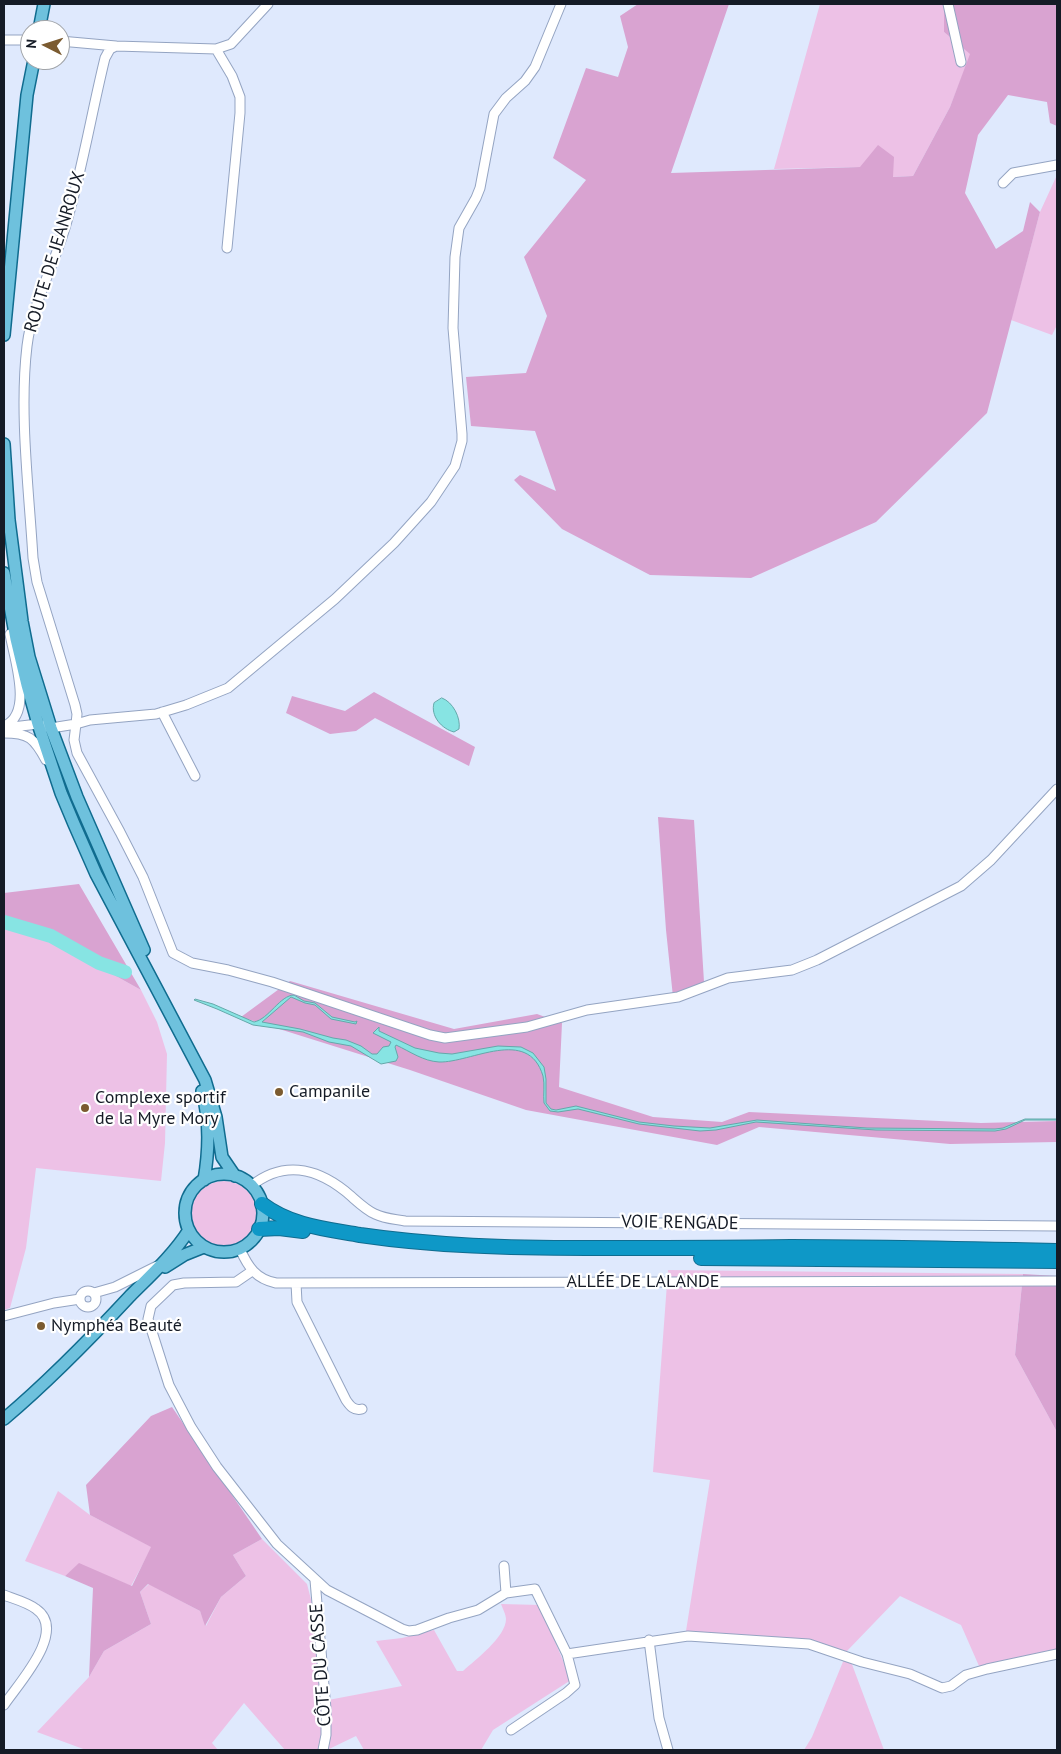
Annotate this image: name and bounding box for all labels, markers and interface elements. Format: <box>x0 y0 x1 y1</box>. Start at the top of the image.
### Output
north arrow <box>20 20 70 70</box>
text: N <box>22 38 40 49</box>
street label: ROUTE DE JEANROUX <box>20 169 90 335</box>
place label: Campanile <box>289 1081 370 1103</box>
marker: Campanile <box>273 1086 285 1098</box>
place label: Complexe sportif de la Myre Mory <box>95 1087 226 1130</box>
marker: Complexe sportif de la Myre Mory <box>79 1102 91 1114</box>
street label: VOIE RENGADE <box>621 1211 739 1235</box>
street label: ALLÉE DE LALANDE <box>567 1271 719 1293</box>
place label: Nymphéa Beauté <box>51 1315 182 1337</box>
marker: Nymphéa Beauté <box>35 1320 47 1332</box>
street label: CÔTE DU CASSE <box>306 1603 336 1727</box>

